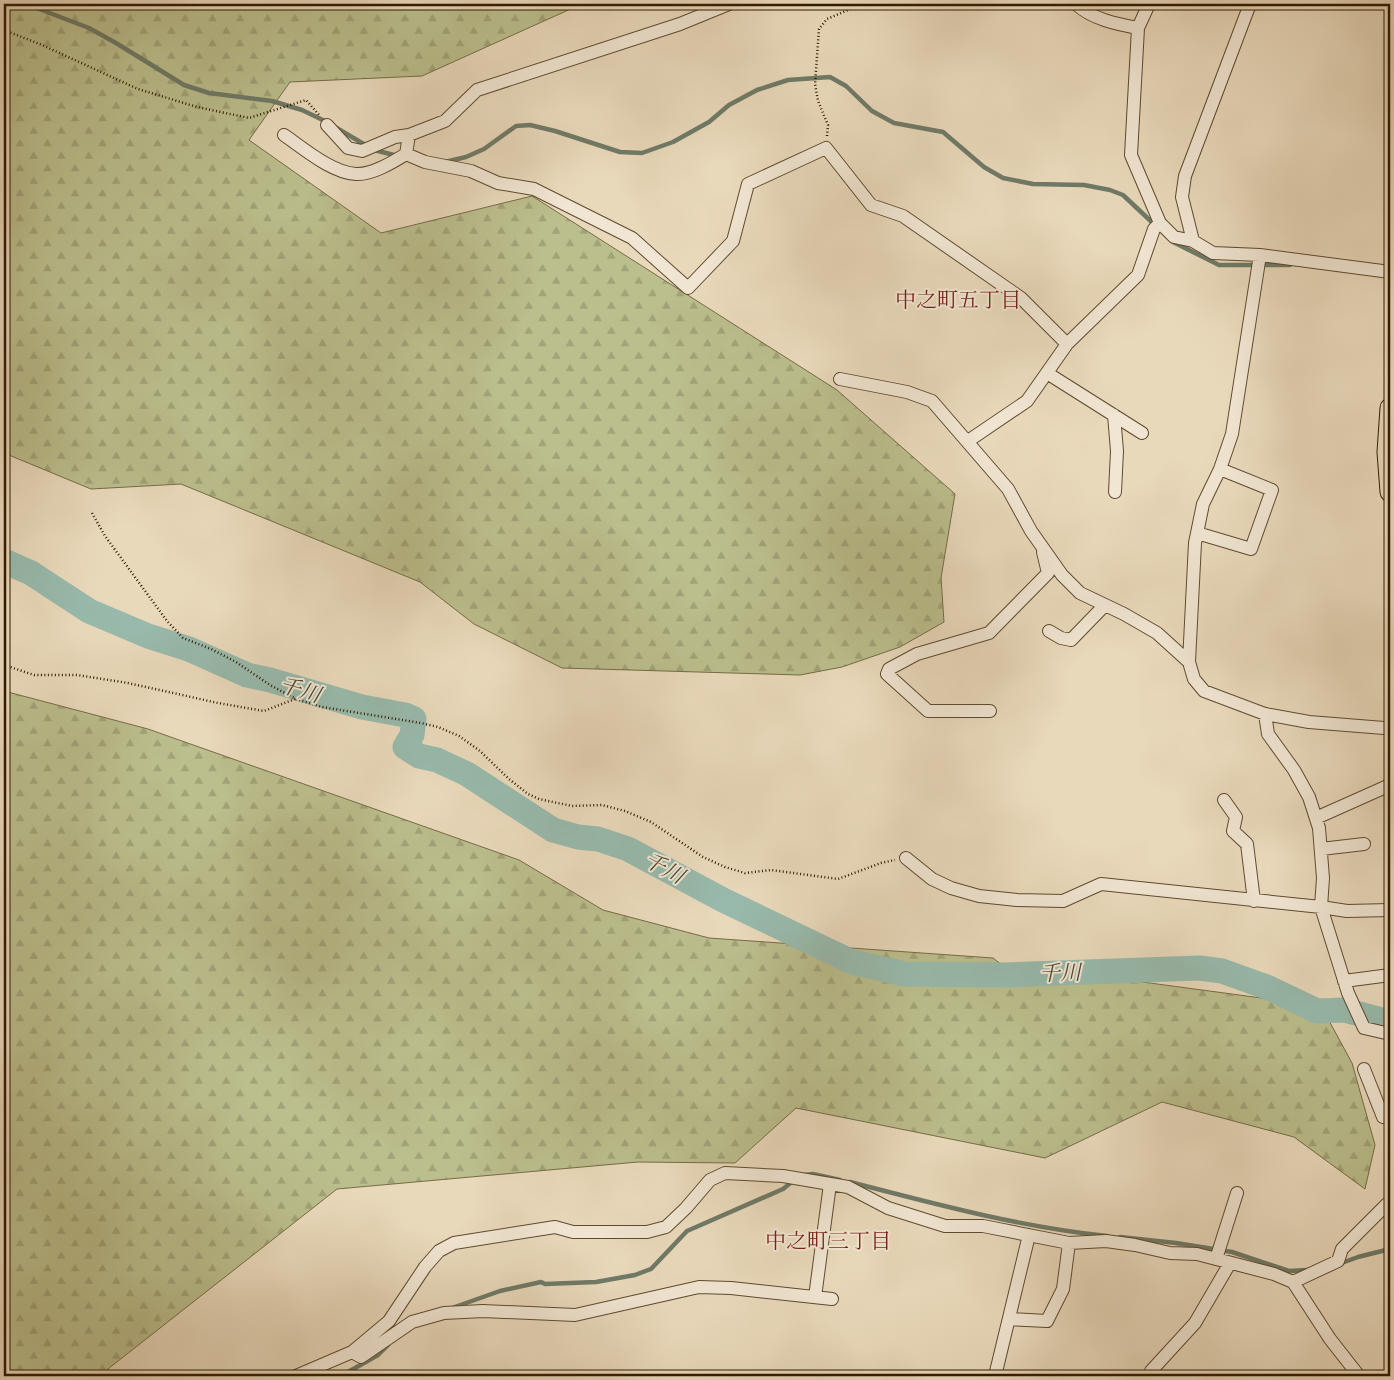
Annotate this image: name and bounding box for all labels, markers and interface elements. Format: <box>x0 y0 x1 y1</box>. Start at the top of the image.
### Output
district label: 中之町五丁目 <box>895 287 1021 313</box>
water label: 千川 <box>276 672 326 709</box>
water label: 千川 <box>639 847 690 890</box>
water label: 千川 <box>1039 959 1083 987</box>
district label: 中之町三丁目 <box>765 1228 891 1254</box>

